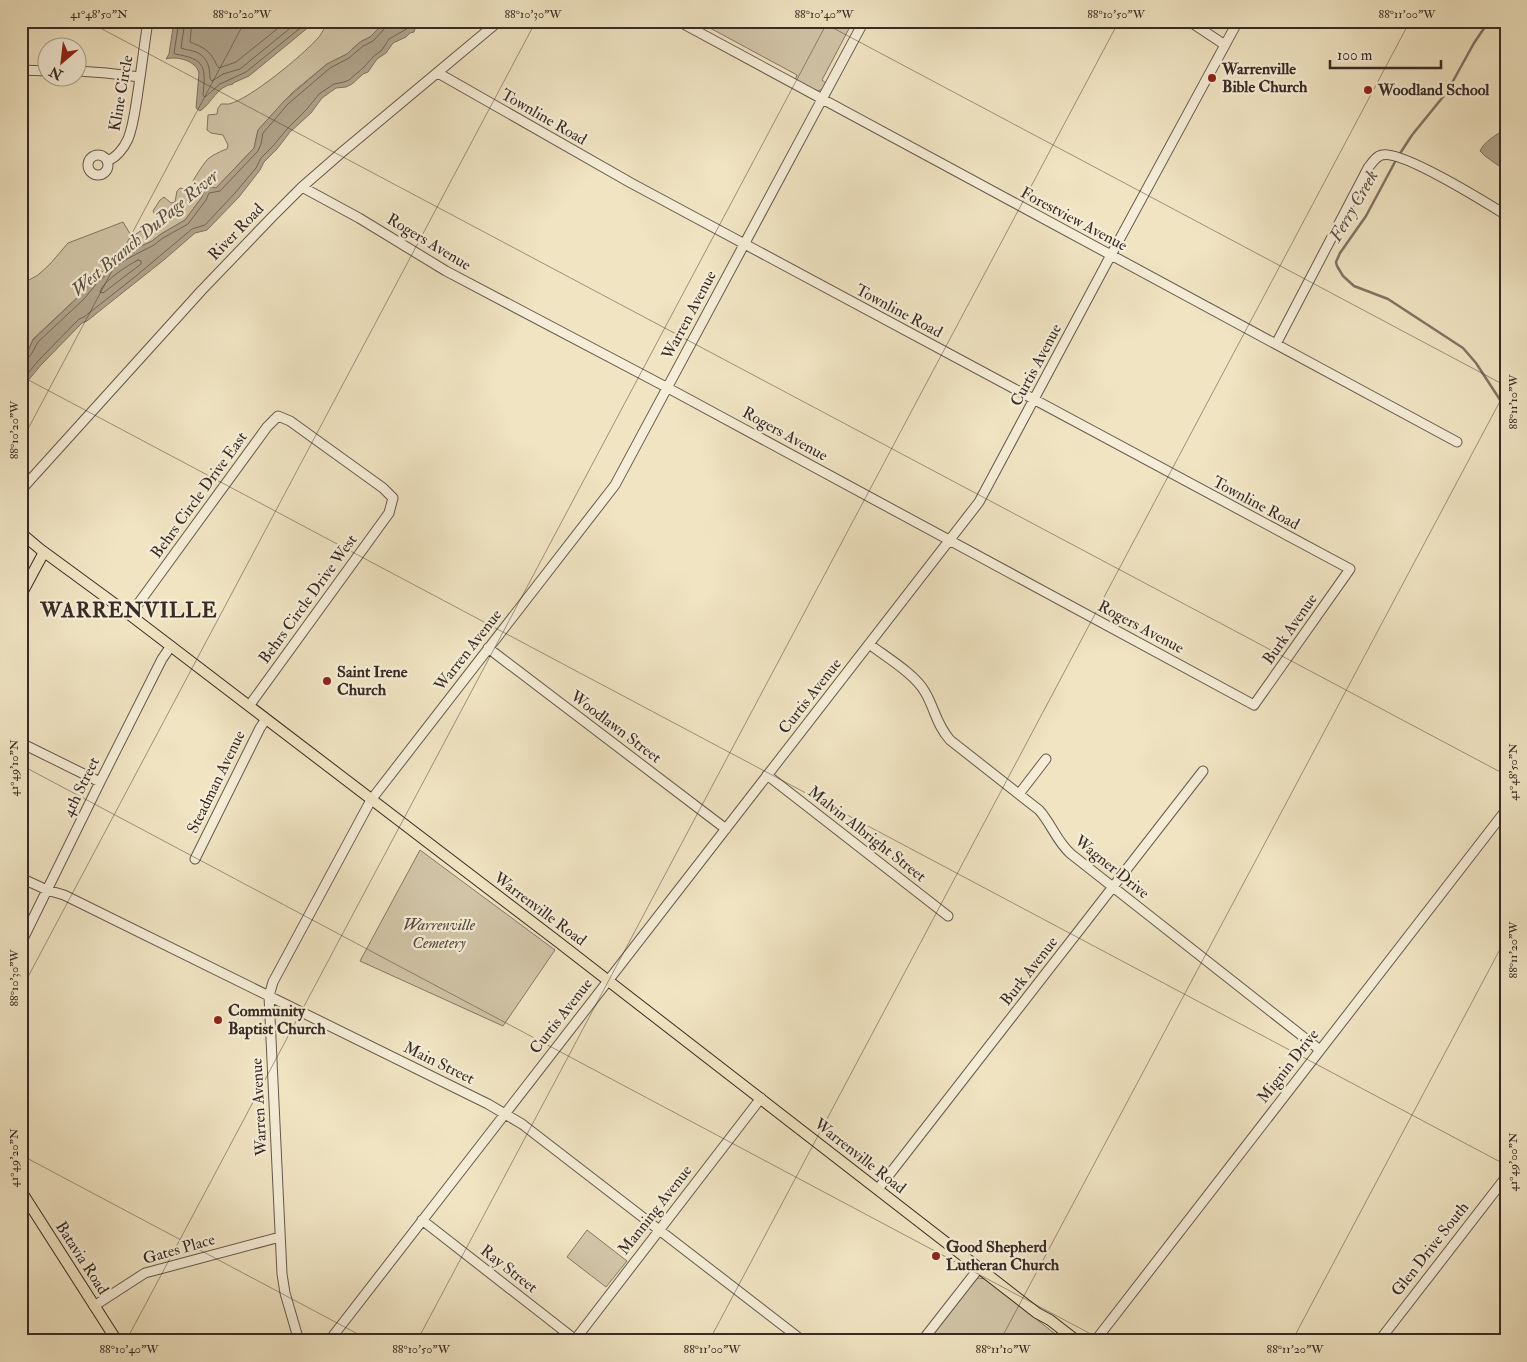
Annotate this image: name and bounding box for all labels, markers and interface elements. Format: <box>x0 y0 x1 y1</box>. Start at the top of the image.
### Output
text: 41°48'50"N <box>70 7 128 22</box>
text: 88°10'20"W <box>213 7 272 22</box>
text: 88°10'30"W <box>504 7 562 22</box>
text: 88°10'40"W <box>794 7 854 22</box>
text: 88°10'50"W <box>1087 7 1146 22</box>
text: 88°11'00"W <box>1379 7 1436 22</box>
north arrow <box>38 38 88 88</box>
scale bar <box>1330 38 1441 70</box>
text: 100 m <box>1337 46 1373 65</box>
street label: Kline Circle <box>104 53 138 133</box>
place label: Warrenville Bible Church <box>1221 59 1308 97</box>
text: N <box>46 62 67 84</box>
marker: Warrenville Bible Church <box>1206 72 1218 84</box>
place label: Woodland School <box>1377 80 1490 100</box>
street label: Townline Road <box>498 84 591 150</box>
marker: Woodland School <box>1362 84 1374 96</box>
water label: West Branch DuPage River <box>67 164 224 301</box>
water label: Ferry Creek <box>1324 166 1384 247</box>
street label: Forestview Avenue <box>1017 182 1131 256</box>
street label: River Road <box>204 199 268 265</box>
street label: Rogers Avenue <box>383 209 475 275</box>
street label: Warren Avenue <box>657 267 721 364</box>
street label: Townline Road <box>852 280 946 342</box>
street label: Curtis Avenue <box>1006 320 1066 410</box>
text: 88°11'10"W <box>1506 374 1521 429</box>
text: 88°10'20"W <box>7 400 22 459</box>
street label: Rogers Avenue <box>739 402 832 466</box>
street label: Behrs Circle Drive East <box>146 428 252 562</box>
street label: Townline Road <box>1209 472 1303 534</box>
street label: Behrs Circle Drive West <box>254 530 362 668</box>
street label: Burk Avenue <box>1258 589 1322 668</box>
street label: Rogers Avenue <box>1095 596 1188 658</box>
district label: WARRENVILLE <box>39 597 218 624</box>
street label: Warren Avenue <box>429 605 506 696</box>
street label: Curtis Avenue <box>774 654 846 738</box>
place label: Saint Irene Church <box>337 662 408 700</box>
marker: Saint Irene Church <box>321 675 333 687</box>
street label: Woodlawn Street <box>566 686 665 768</box>
street label: Steadman Avenue <box>182 727 250 837</box>
text: 41°49'10"N <box>7 739 22 797</box>
text: 41°48'50"N <box>1506 743 1521 801</box>
street label: 4th Street <box>58 754 104 820</box>
street label: Malvin Albright Street <box>804 782 930 886</box>
street label: Wagner Drive <box>1070 830 1154 903</box>
street label: Warrenville Road <box>489 867 590 950</box>
park label: Warrenville Cemetery <box>403 915 476 953</box>
text: 88°11'20"W <box>1506 921 1521 978</box>
street label: Burk Avenue <box>996 932 1062 1009</box>
text: 88°10'30"W <box>7 949 22 1007</box>
street label: Curtis Avenue <box>525 974 597 1058</box>
place label: Community Baptist Church <box>228 1001 326 1040</box>
marker: Community Baptist Church <box>212 1014 224 1026</box>
street label: Mignin Drive <box>1253 1025 1323 1107</box>
street label: Main Street <box>400 1037 478 1089</box>
street label: Warren Avenue <box>246 1057 272 1157</box>
street label: Warrenville Road <box>809 1113 910 1198</box>
text: 41°49'20"N <box>7 1128 22 1187</box>
text: 41°49'00"N <box>1506 1132 1521 1191</box>
street label: Manning Avenue <box>614 1161 696 1259</box>
street label: Glen Drive South <box>1387 1197 1473 1300</box>
street label: Batavia Road <box>51 1218 113 1298</box>
street label: Gates Place <box>141 1229 218 1269</box>
place label: Good Shepherd Lutheran Church <box>946 1237 1060 1275</box>
street label: Ray Street <box>477 1241 541 1297</box>
marker: Good Shepherd Lutheran Church <box>930 1250 942 1262</box>
text: 88°10'40"W <box>99 1342 159 1357</box>
text: 88°10'50"W <box>392 1342 451 1357</box>
text: 88°11'00"W <box>684 1342 741 1357</box>
text: 88°11'10"W <box>976 1342 1031 1357</box>
text: 88°11'20"W <box>1267 1342 1324 1357</box>

